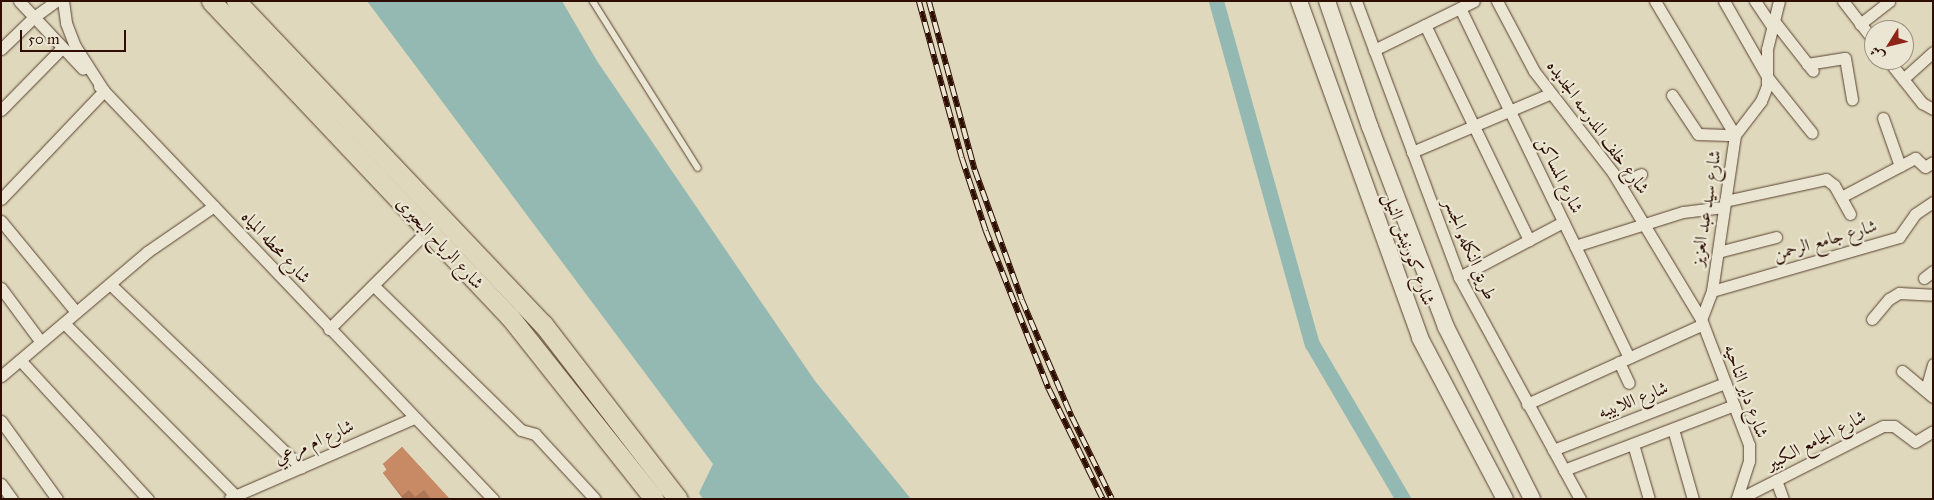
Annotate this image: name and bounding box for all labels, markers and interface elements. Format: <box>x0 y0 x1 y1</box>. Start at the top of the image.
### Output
scale bar <box>22 20 129 52</box>
north arrow <box>1864 20 1914 70</box>
text: 50 m <box>28 30 60 48</box>
text: ش <box>1866 43 1888 64</box>
street label: شارع خلف المدرسه الجديده <box>1542 56 1654 198</box>
street label: شارع المساكن <box>1532 133 1588 217</box>
street label: شارع سيد عبد العزيز <box>1686 148 1726 268</box>
street label: شارع كورنيش النيل <box>1379 190 1439 308</box>
street label: شارع الرياح البحيرى <box>392 192 488 294</box>
street label: طريق النكله, الجسر <box>1439 195 1501 303</box>
street label: شارع محطه المياه <box>237 206 315 288</box>
street label: شارع جامع الرحمن <box>1771 215 1879 265</box>
street label: شارع داير الناحيه <box>1719 341 1773 441</box>
street label: شارع اللابيبه <box>1595 377 1671 423</box>
street label: شارع الجامع الكبير <box>1762 406 1870 474</box>
street label: شارع ام مرعي <box>271 415 357 469</box>

